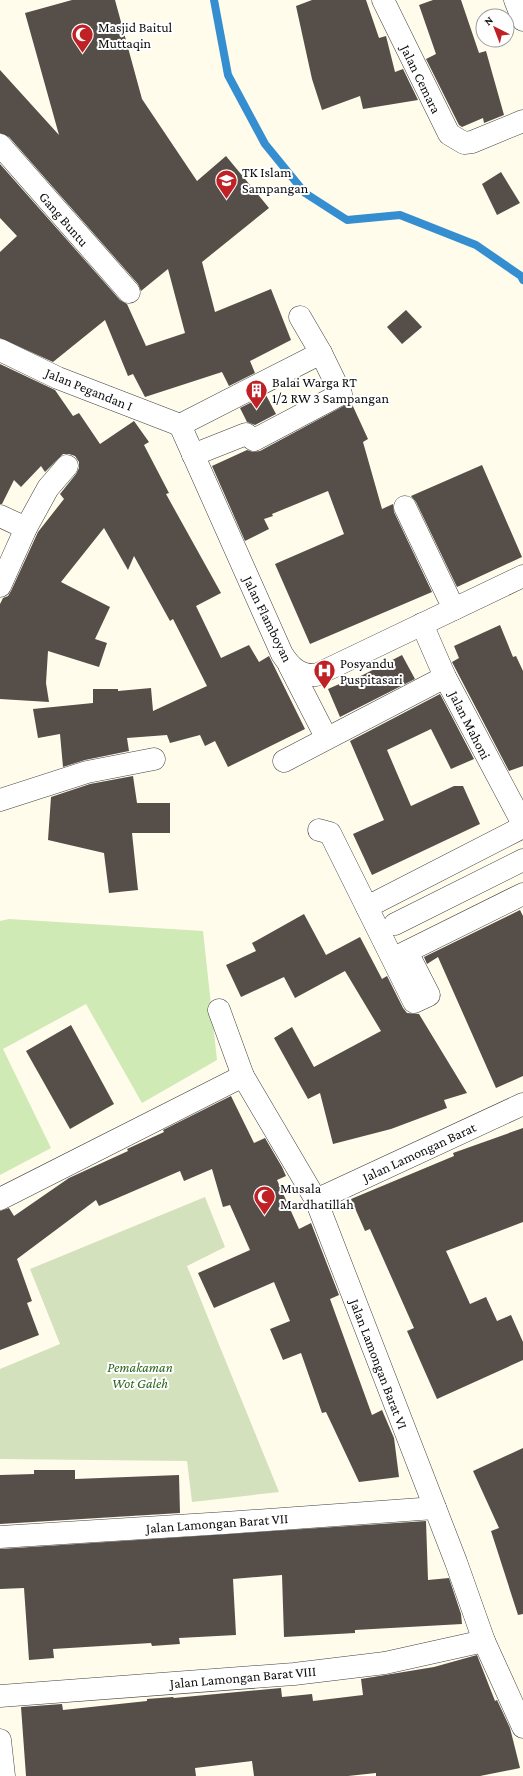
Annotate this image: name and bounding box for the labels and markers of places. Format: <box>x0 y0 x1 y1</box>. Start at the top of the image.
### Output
place label: Masjid Baitul Muttaqin <box>98 19 173 51</box>
mosque icon: Masjid Baitul Muttaqin <box>70 22 96 55</box>
place label: TK Islam Sampangan <box>242 164 309 196</box>
school or university icon: TK Islam Sampangan <box>213 167 239 200</box>
place label: Balai Warga RT 1/2 RW 3 Sampangan <box>272 374 389 406</box>
building icon: Balai Warga RT 1/2 RW 3 Sampangan <box>244 377 270 410</box>
place label: Posyandu Puspitasari <box>340 655 403 687</box>
hospital icon: Posyandu Puspitasari <box>312 658 338 691</box>
place label: Musala Mardhatillah <box>280 1180 354 1212</box>
mosque icon: Musala Mardhatillah <box>251 1183 277 1216</box>

